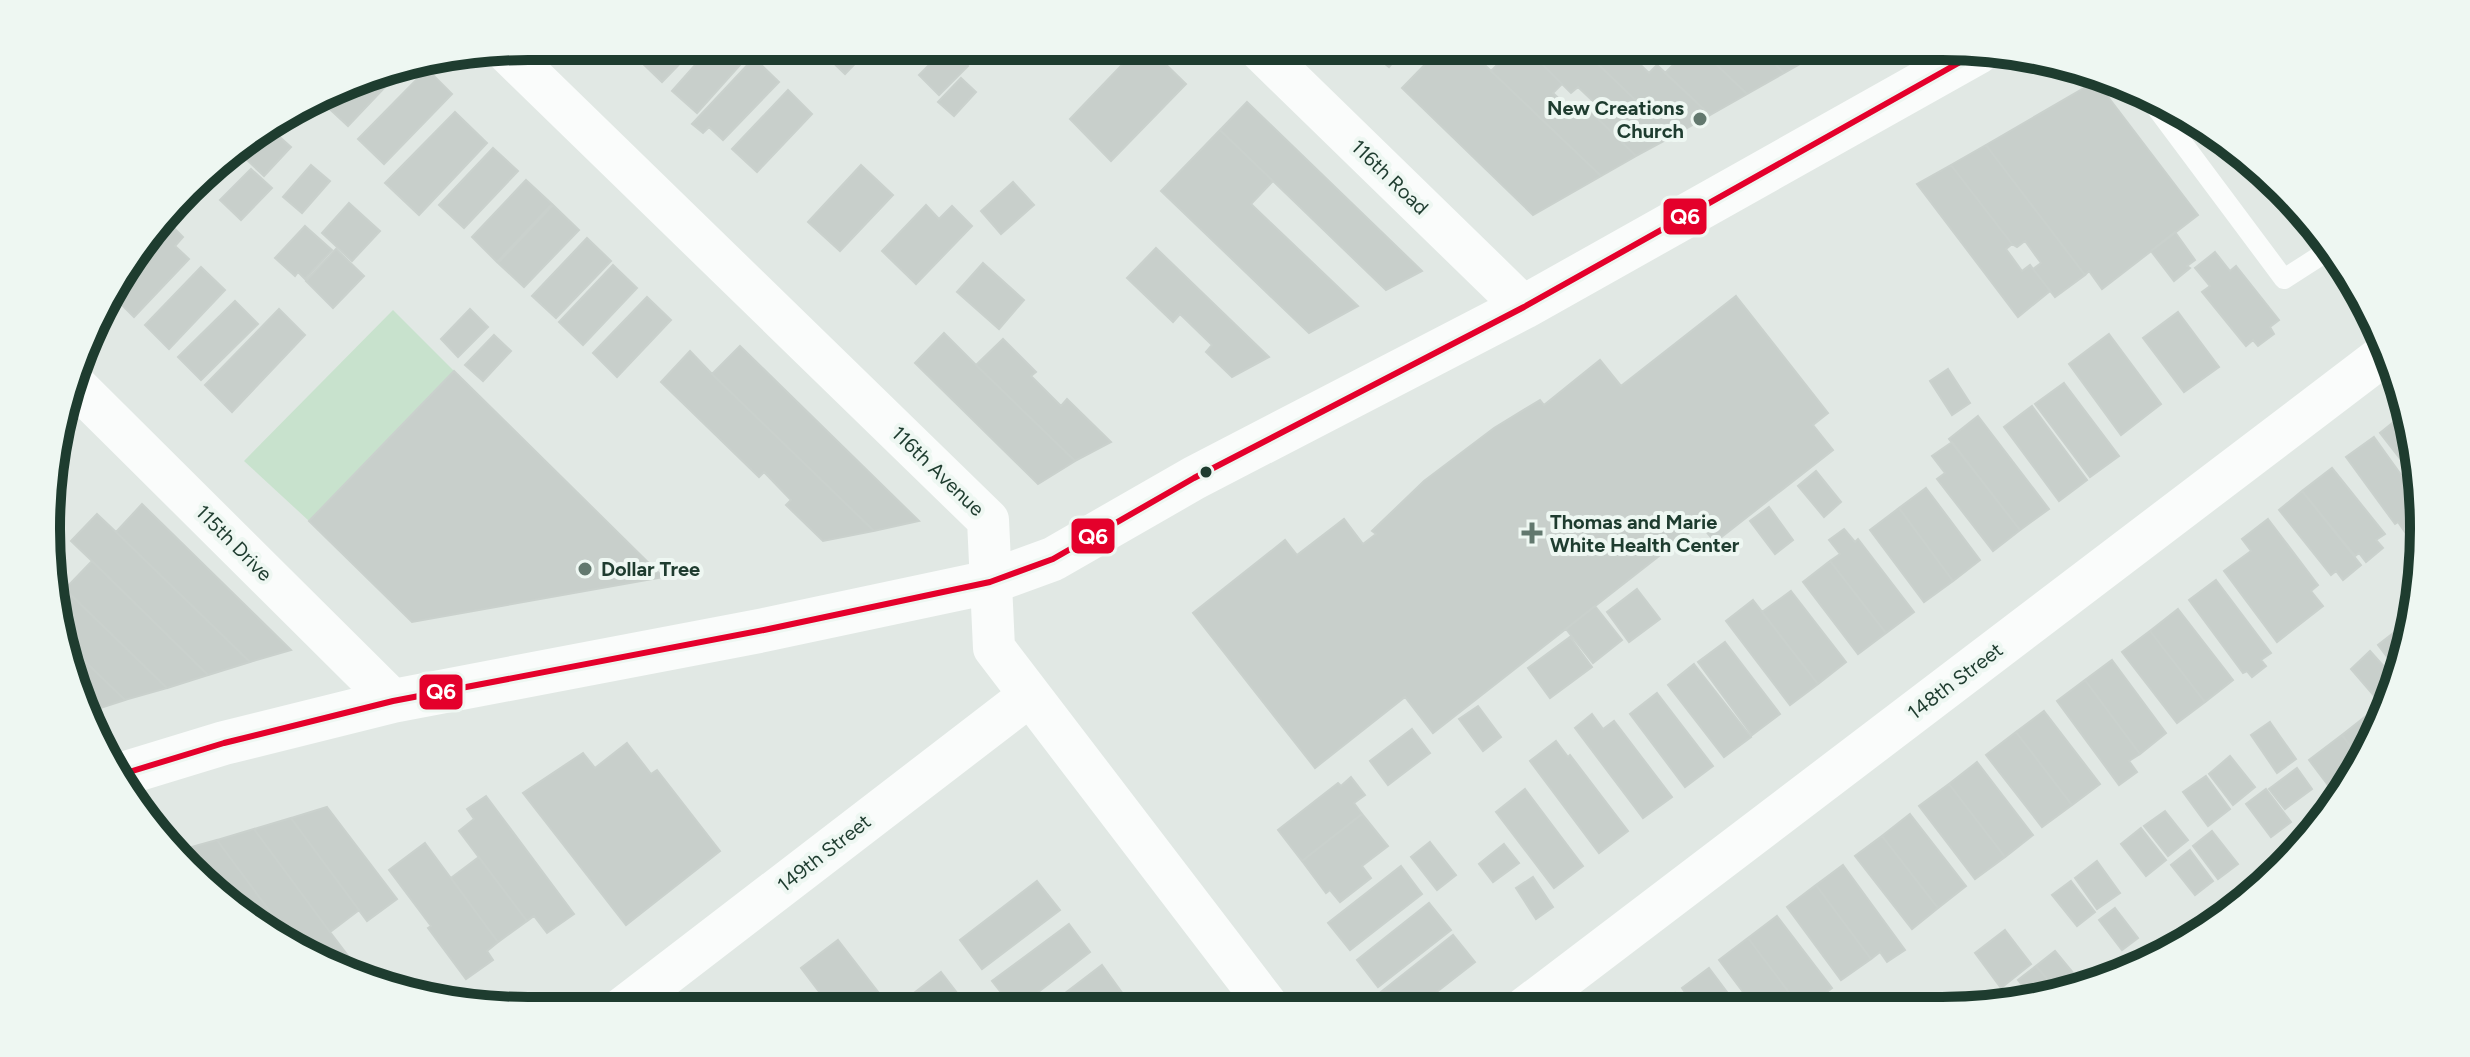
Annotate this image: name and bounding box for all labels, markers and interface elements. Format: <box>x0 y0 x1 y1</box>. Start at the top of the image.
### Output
place label: New Creations Church <box>1547 96 1684 143</box>
marker: New Creations Church <box>1691 110 1709 128</box>
street label: 116th Road <box>1347 134 1433 220</box>
line badge: Q6 <box>1662 197 1708 236</box>
text: Q6 <box>1670 203 1700 230</box>
street label: 116th Avenue <box>887 421 989 521</box>
unlabelled marker <box>1198 464 1214 480</box>
street label: 115th Drive <box>191 500 277 586</box>
place label: Thomas and Marie White Health Center <box>1550 510 1740 557</box>
line badge: Q6 <box>1070 517 1116 555</box>
marker: Thomas and Marie White Health Center <box>1521 522 1543 544</box>
text: Q6 <box>1078 523 1108 550</box>
place label: Dollar Tree <box>601 557 700 581</box>
marker: Dollar Tree <box>576 560 594 578</box>
street label: 148th Street <box>1903 638 2007 724</box>
line badge: Q6 <box>418 673 464 711</box>
text: Q6 <box>426 678 456 705</box>
street label: 149th Street <box>773 809 875 897</box>

